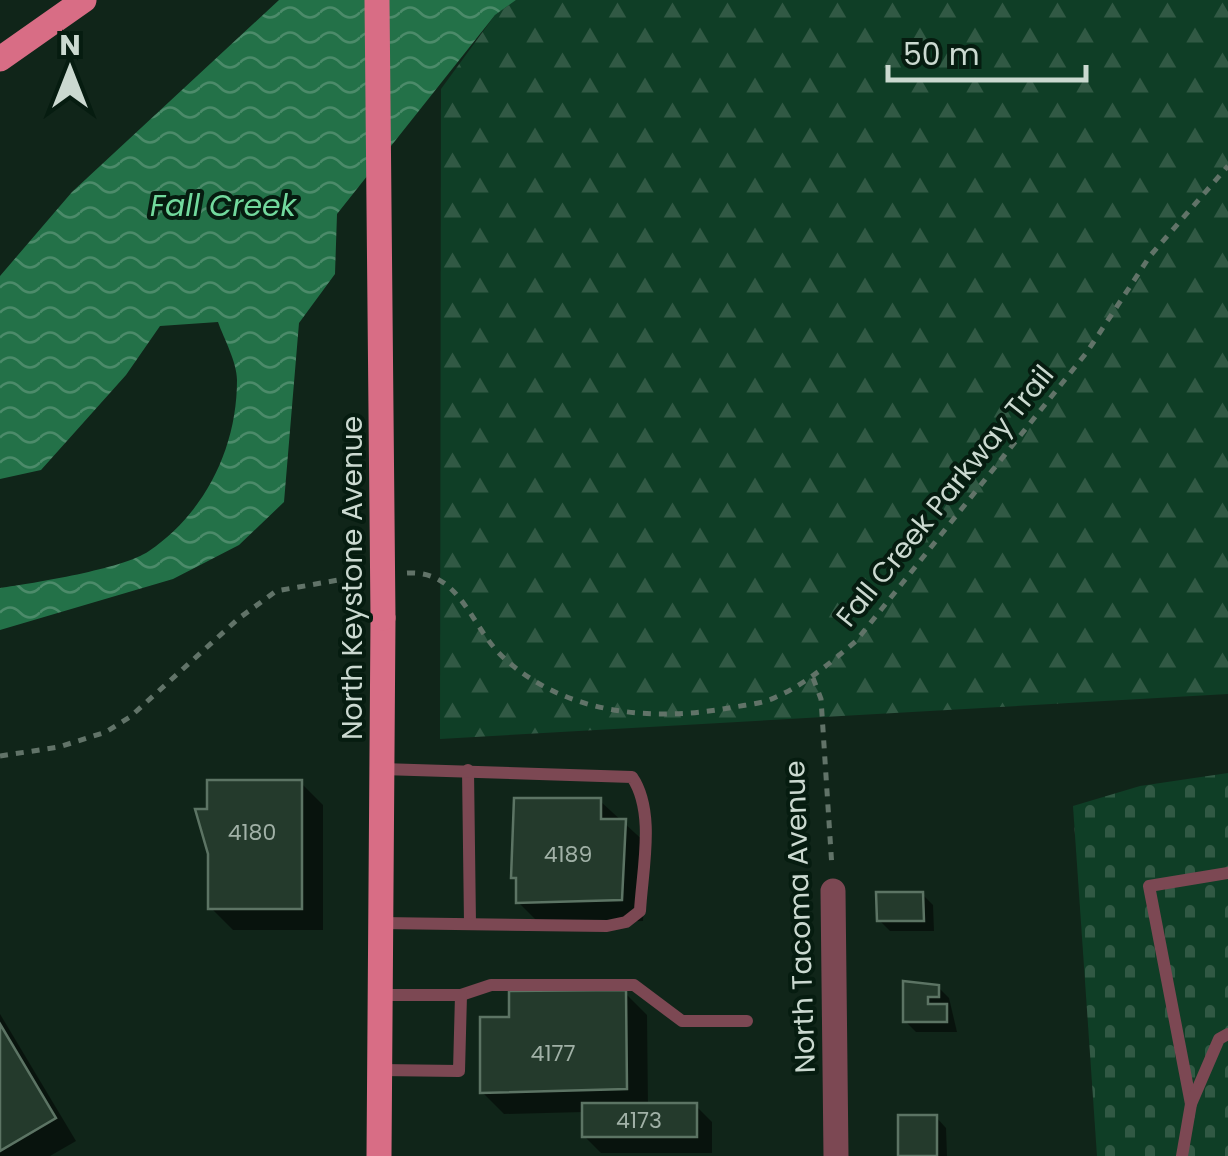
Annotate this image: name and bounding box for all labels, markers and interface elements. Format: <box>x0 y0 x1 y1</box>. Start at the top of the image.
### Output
north arrow <box>20 20 120 120</box>
scale bar <box>888 20 1086 82</box>
text: N <box>59 26 81 65</box>
text: 50 m <box>903 33 980 76</box>
water label: Fall Creek <box>150 184 298 227</box>
street label: Fall Creek Parkway Trail <box>827 357 1063 635</box>
street label: North Keystone Avenue <box>333 416 372 740</box>
street label: North Tacoma Avenue <box>775 760 825 1074</box>
house number: 4180 <box>228 817 276 848</box>
house number: 4189 <box>544 839 592 870</box>
house number: 4177 <box>531 1038 575 1069</box>
house number: 4173 <box>616 1105 662 1136</box>

